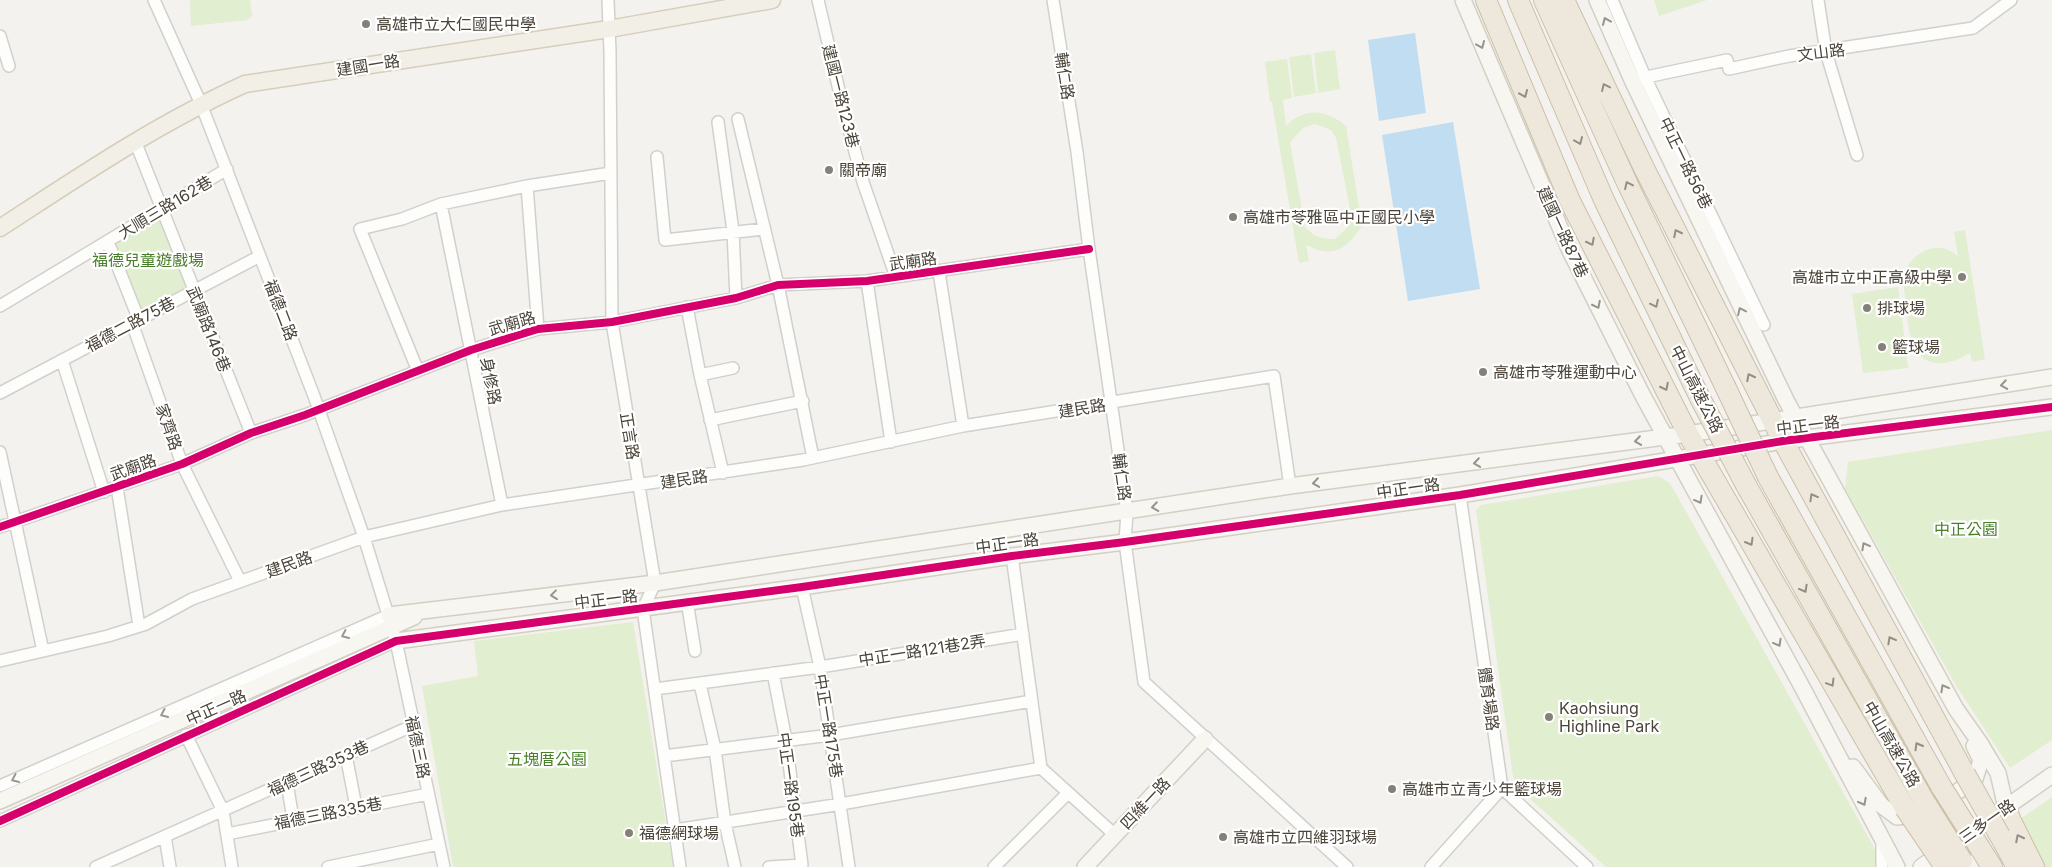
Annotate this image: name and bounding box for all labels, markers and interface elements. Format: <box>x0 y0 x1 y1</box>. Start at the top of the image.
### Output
place label: 高雄市立大仁國民中學 <box>376 14 536 34</box>
one-way arrow <box>1602 17 1613 26</box>
marker: 高雄市立大仁國民中學 <box>360 18 372 30</box>
street label: 文山路 <box>1796 39 1846 65</box>
one-way arrow <box>1475 40 1485 49</box>
street label: 建國一路123巷 <box>818 42 864 150</box>
street label: 建國一路 <box>335 50 401 80</box>
street label: 輔仁路 <box>1051 51 1079 101</box>
one-way arrow <box>1601 83 1611 92</box>
one-way arrow <box>1518 89 1529 98</box>
street label: 中正一路56巷 <box>1655 114 1717 212</box>
one-way arrow <box>1572 136 1583 145</box>
place label: 關帝廟 <box>839 160 887 180</box>
marker: 關帝廟 <box>823 164 835 176</box>
street label: 大順三路162巷 <box>114 171 216 243</box>
one-way arrow <box>1624 181 1634 190</box>
street label: 建國一路87巷 <box>1533 183 1593 281</box>
place label: 高雄市苓雅區中正國民小學 <box>1243 207 1435 227</box>
marker: 高雄市苓雅區中正國民小學 <box>1227 211 1239 223</box>
one-way arrow <box>1673 229 1683 238</box>
one-way arrow <box>1585 237 1595 246</box>
street label: 武廟路 <box>888 248 938 274</box>
park label: 福德兒童遊戲場 <box>92 250 204 270</box>
place label: 高雄市立中正高級中學 <box>1792 267 1952 287</box>
marker: 高雄市立中正高級中學 <box>1956 271 1968 283</box>
street label: 福德二路 <box>260 277 302 343</box>
street label: 武廟路146巷 <box>183 283 235 375</box>
street label: 福德二路75巷 <box>82 292 178 356</box>
place label: 排球場 <box>1877 298 1925 318</box>
one-way arrow <box>1648 299 1658 308</box>
one-way arrow <box>1591 300 1601 309</box>
marker: 排球場 <box>1861 302 1873 314</box>
street label: 武廟路 <box>486 307 538 339</box>
one-way arrow <box>1737 307 1747 316</box>
place label: 籃球場 <box>1892 337 1940 357</box>
marker: 籃球場 <box>1876 341 1888 353</box>
street label: 中山高速公路 <box>1666 342 1728 436</box>
street label: 身修路 <box>477 356 505 406</box>
place label: 高雄市苓雅運動中心 <box>1493 362 1637 382</box>
marker: 高雄市苓雅運動中心 <box>1477 366 1489 378</box>
one-way arrow <box>1746 374 1756 383</box>
one-way arrow <box>1999 379 2008 389</box>
one-way arrow <box>1659 382 1669 391</box>
street label: 建民路 <box>1057 394 1107 422</box>
street label: 家齊路 <box>152 401 186 453</box>
street label: 正言路 <box>616 411 644 461</box>
street label: 中正一路 <box>1775 411 1841 439</box>
one-way arrow <box>1633 435 1641 446</box>
street label: 武廟路 <box>107 449 159 485</box>
street label: 輔仁路 <box>1109 452 1135 502</box>
one-way arrow <box>1472 457 1481 467</box>
street label: 建民路 <box>659 465 709 493</box>
street label: 中正一路 <box>1375 474 1441 502</box>
one-way arrow <box>1311 477 1320 487</box>
one-way arrow <box>1809 493 1819 502</box>
one-way arrow <box>1693 495 1703 504</box>
one-way arrow <box>1151 502 1159 512</box>
park label: 中正公園 <box>1934 519 1998 539</box>
street label: 中正一路 <box>974 529 1040 557</box>
one-way arrow <box>1743 536 1753 545</box>
one-way arrow <box>1861 543 1871 552</box>
street label: 建民路 <box>263 546 315 582</box>
one-way arrow <box>1798 584 1808 593</box>
street label: 中正一路 <box>573 585 639 613</box>
one-way arrow <box>550 589 558 600</box>
one-way arrow <box>341 628 350 639</box>
street label: 中正一路121巷2弄 <box>857 630 987 670</box>
one-way arrow <box>1887 636 1897 645</box>
one-way arrow <box>1772 637 1782 646</box>
street label: 體育場路 <box>1475 666 1503 732</box>
street label: 中正一路175巷 <box>811 673 847 779</box>
one-way arrow <box>1824 677 1834 686</box>
street label: 中正一路 <box>183 685 249 729</box>
one-way arrow <box>1940 685 1950 694</box>
street label: 中山高速公路 <box>1859 697 1925 791</box>
place label: Kaohsiung Highline Park <box>1559 698 1660 736</box>
one-way arrow <box>160 708 169 719</box>
marker: Kaohsiung Highline Park <box>1543 711 1555 723</box>
street label: 福德三路 <box>402 714 434 780</box>
street label: 中正一路195巷 <box>774 731 808 839</box>
street label: 福德三路353巷 <box>264 736 372 800</box>
one-way arrow <box>1914 742 1924 751</box>
park label: 五塊厝公園 <box>507 749 587 769</box>
one-way arrow <box>11 773 20 784</box>
street label: 四維一路 <box>1116 773 1174 833</box>
place label: 高雄市立青少年籃球場 <box>1402 779 1562 799</box>
marker: 高雄市立青少年籃球場 <box>1386 783 1398 795</box>
street label: 福德三路335巷 <box>272 793 384 833</box>
street label: 三多一路 <box>1955 794 2019 848</box>
one-way arrow <box>1856 796 1866 805</box>
place label: 福德網球場 <box>639 823 719 843</box>
marker: 福德網球場 <box>623 827 635 839</box>
place label: 高雄市立四維羽球場 <box>1233 827 1377 847</box>
marker: 高雄市立四維羽球場 <box>1217 831 1229 843</box>
one-way arrow <box>2015 834 2025 843</box>

